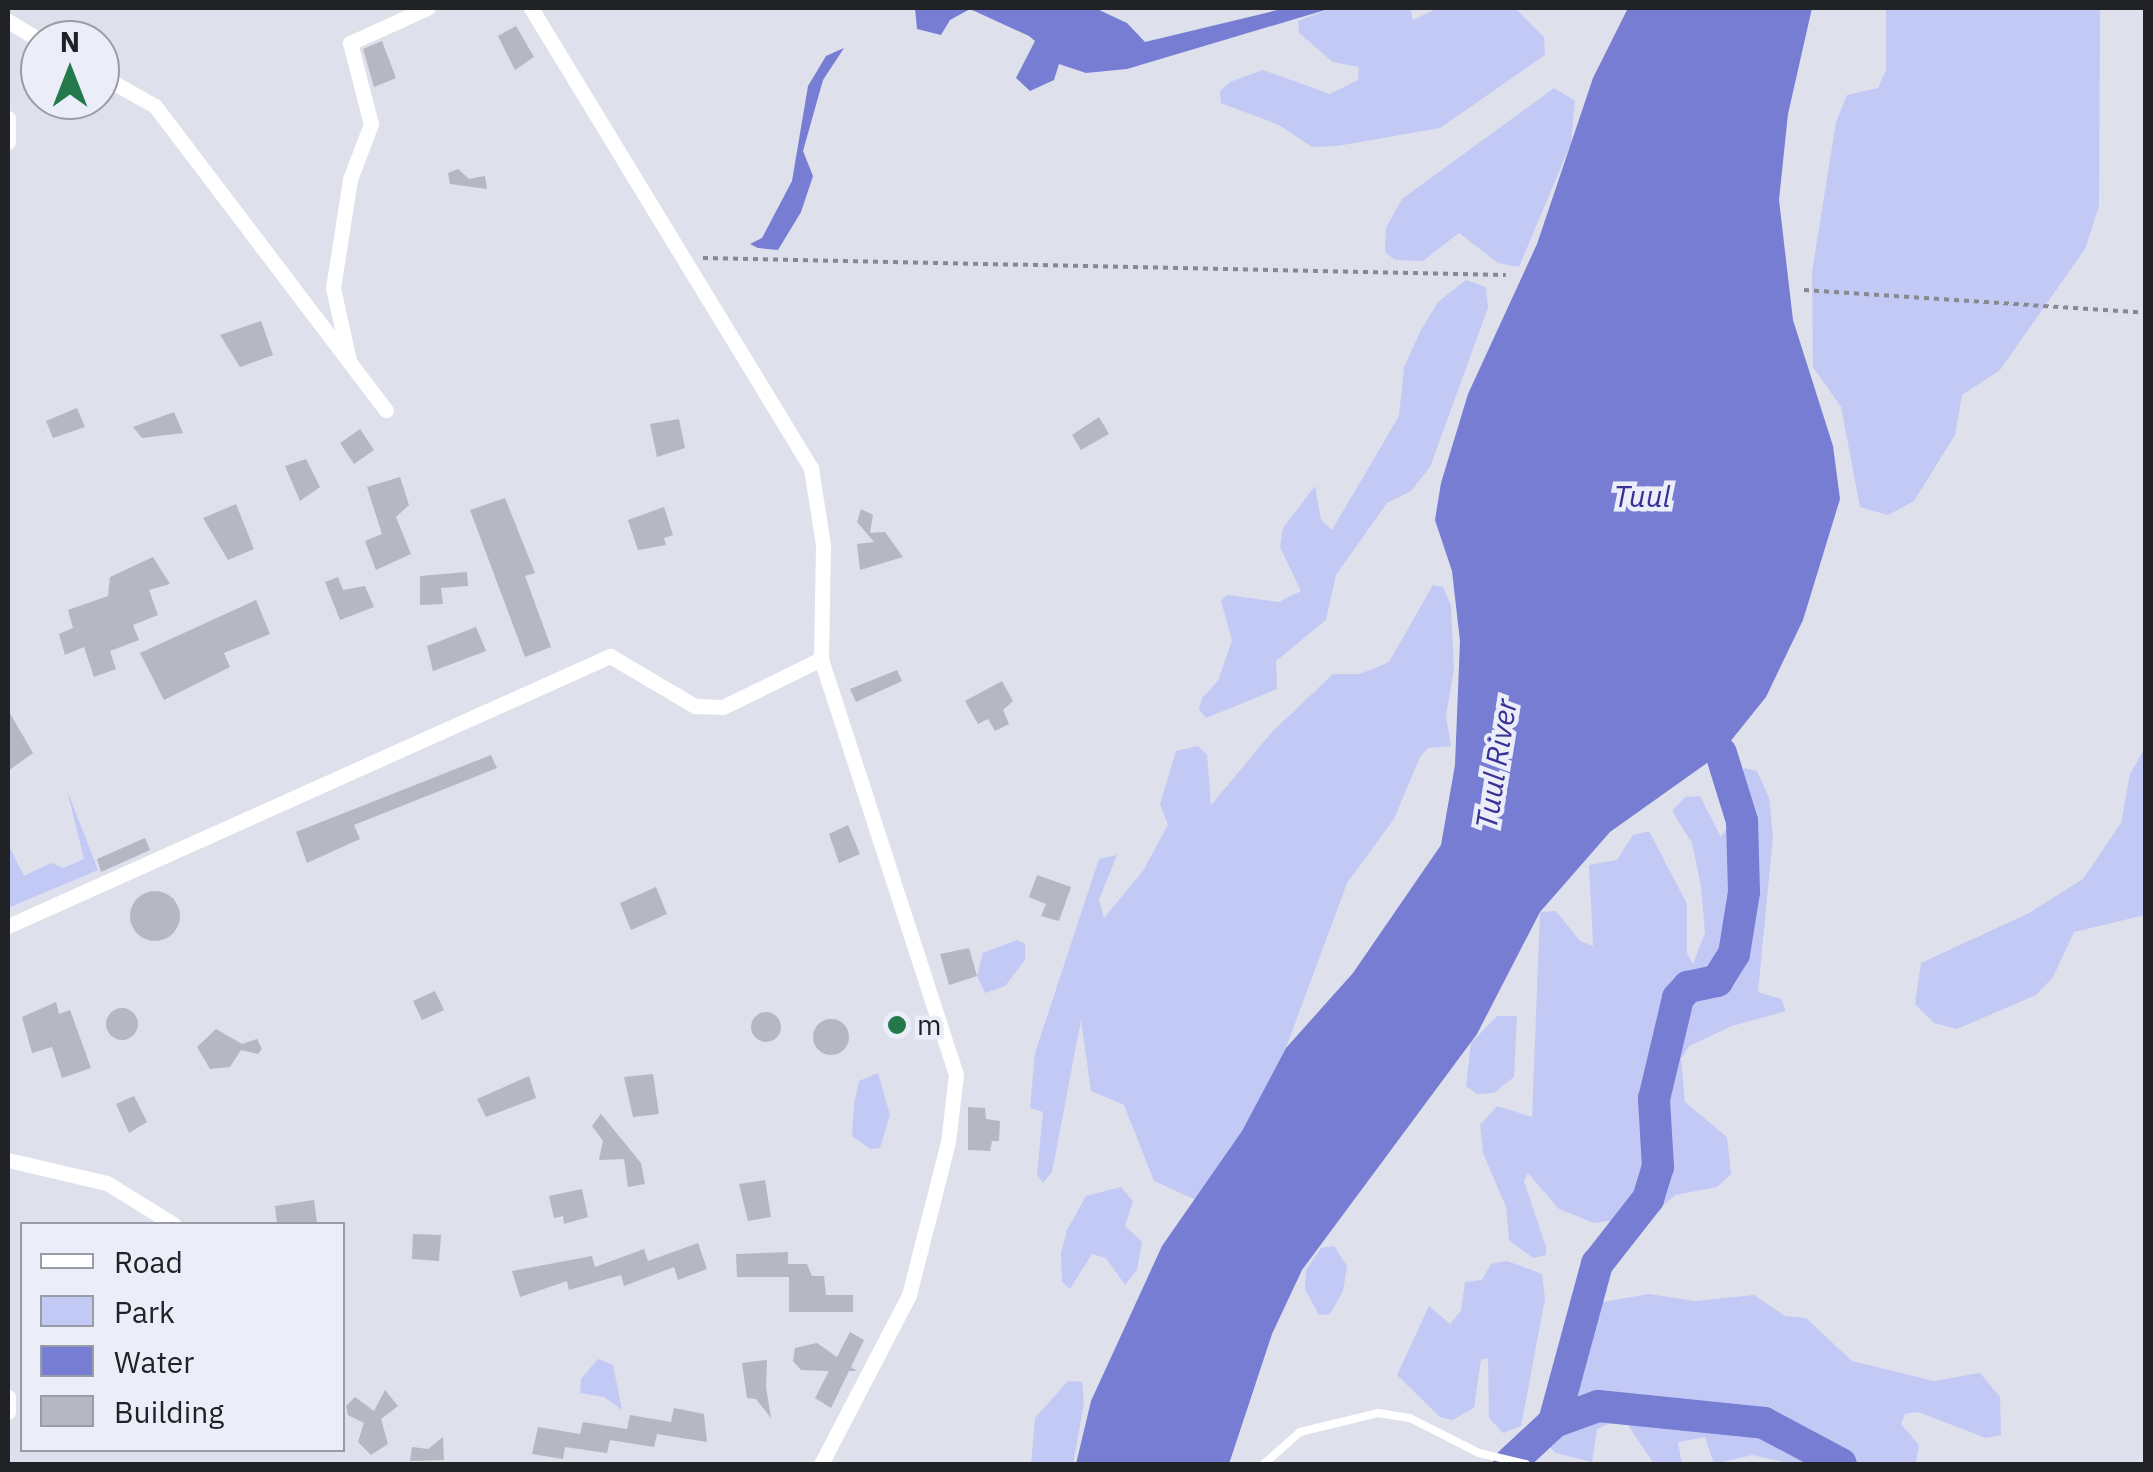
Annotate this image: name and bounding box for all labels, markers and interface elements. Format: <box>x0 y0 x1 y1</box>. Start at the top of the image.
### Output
north arrow <box>20 20 120 120</box>
text: N <box>60 23 80 60</box>
water label: Tuul <box>1614 478 1670 514</box>
water label: Tuul River <box>1468 696 1524 832</box>
place label: m <box>917 1008 941 1042</box>
marker: m <box>886 1014 908 1036</box>
legend <box>20 1222 345 1452</box>
text: Road <box>114 1242 183 1281</box>
text: Park <box>114 1292 175 1331</box>
text: Water <box>114 1342 194 1381</box>
text: Building <box>114 1392 224 1431</box>

